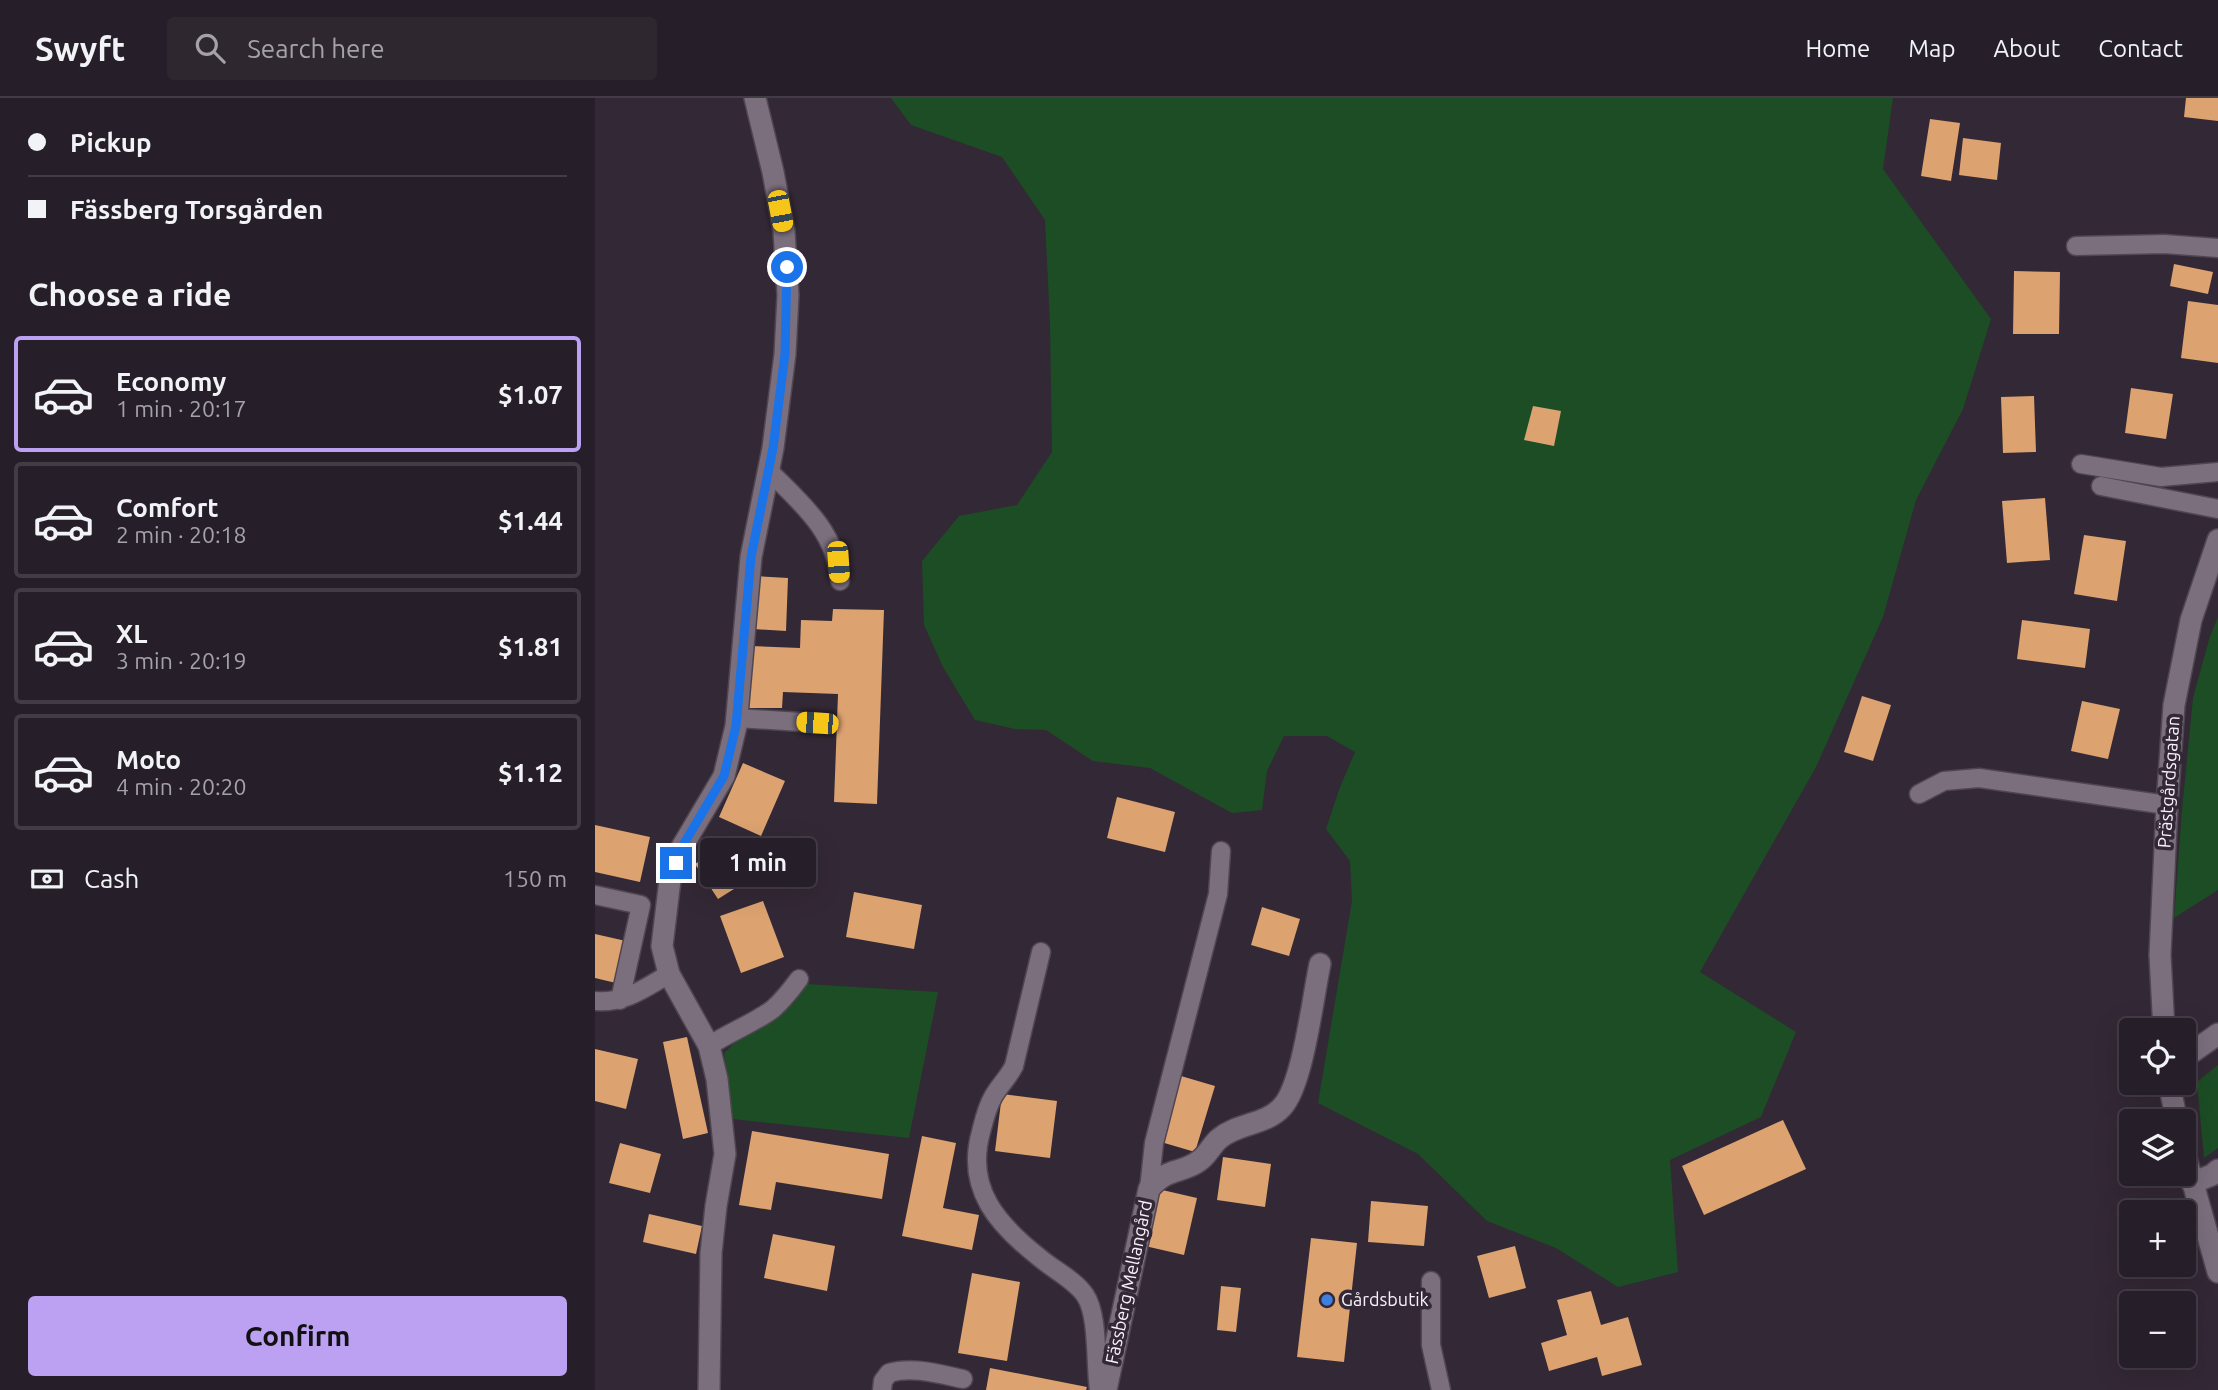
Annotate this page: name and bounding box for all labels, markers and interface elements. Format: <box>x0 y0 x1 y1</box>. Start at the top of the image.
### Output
search box <box>167 17 657 80</box>
icon: search <box>191 29 229 67</box>
text: Swyft <box>35 30 125 67</box>
text: Search here <box>247 34 385 63</box>
text: Home <box>1805 35 1870 62</box>
text: Map <box>1908 35 1955 62</box>
text: About <box>1993 35 2060 62</box>
text: Contact <box>2098 35 2183 62</box>
text: Pickup <box>70 128 152 157</box>
car <box>766 188 795 234</box>
text: Fässberg Torsgården <box>70 195 323 224</box>
route start <box>771 251 803 283</box>
text: Choose a ride <box>28 276 231 312</box>
icon: car <box>32 363 95 426</box>
text: Economy <box>116 367 226 396</box>
text: $1.07 <box>498 380 563 409</box>
text: 1 min · 20:17 <box>116 396 247 421</box>
icon: car <box>32 489 95 552</box>
text: Comfort <box>116 493 219 522</box>
text: $1.44 <box>498 506 563 535</box>
text: 2 min · 20:18 <box>116 522 247 547</box>
car <box>827 540 850 584</box>
icon: car <box>32 615 95 678</box>
text: XL <box>116 619 147 648</box>
text: $1.81 <box>498 632 563 661</box>
text: 3 min · 20:19 <box>116 648 247 673</box>
car <box>796 711 839 735</box>
street label: Prästgårdsgatan <box>2153 715 2183 849</box>
icon: car <box>32 741 95 804</box>
text: Moto <box>116 745 181 774</box>
text: $1.12 <box>498 758 563 787</box>
text: 4 min · 20:20 <box>116 774 247 799</box>
callout: 1 min <box>701 838 816 888</box>
route end <box>660 847 692 879</box>
text: 1 min <box>729 850 787 875</box>
icon: cash <box>28 860 66 898</box>
text: Cash <box>84 864 139 893</box>
text: 150 m <box>503 866 567 891</box>
map controls <box>2119 1018 2196 1368</box>
button: locate <box>2119 1018 2196 1095</box>
button: layers <box>2119 1109 2196 1186</box>
street label: Fässberg Mellangård <box>1101 1198 1155 1366</box>
button: + <box>2119 1200 2196 1277</box>
place label: Gårdsbutik <box>1341 1289 1429 1309</box>
button: − <box>2119 1291 2196 1368</box>
marker: Gårdsbutik <box>1319 1292 1335 1308</box>
button: Confirm <box>28 1296 567 1376</box>

